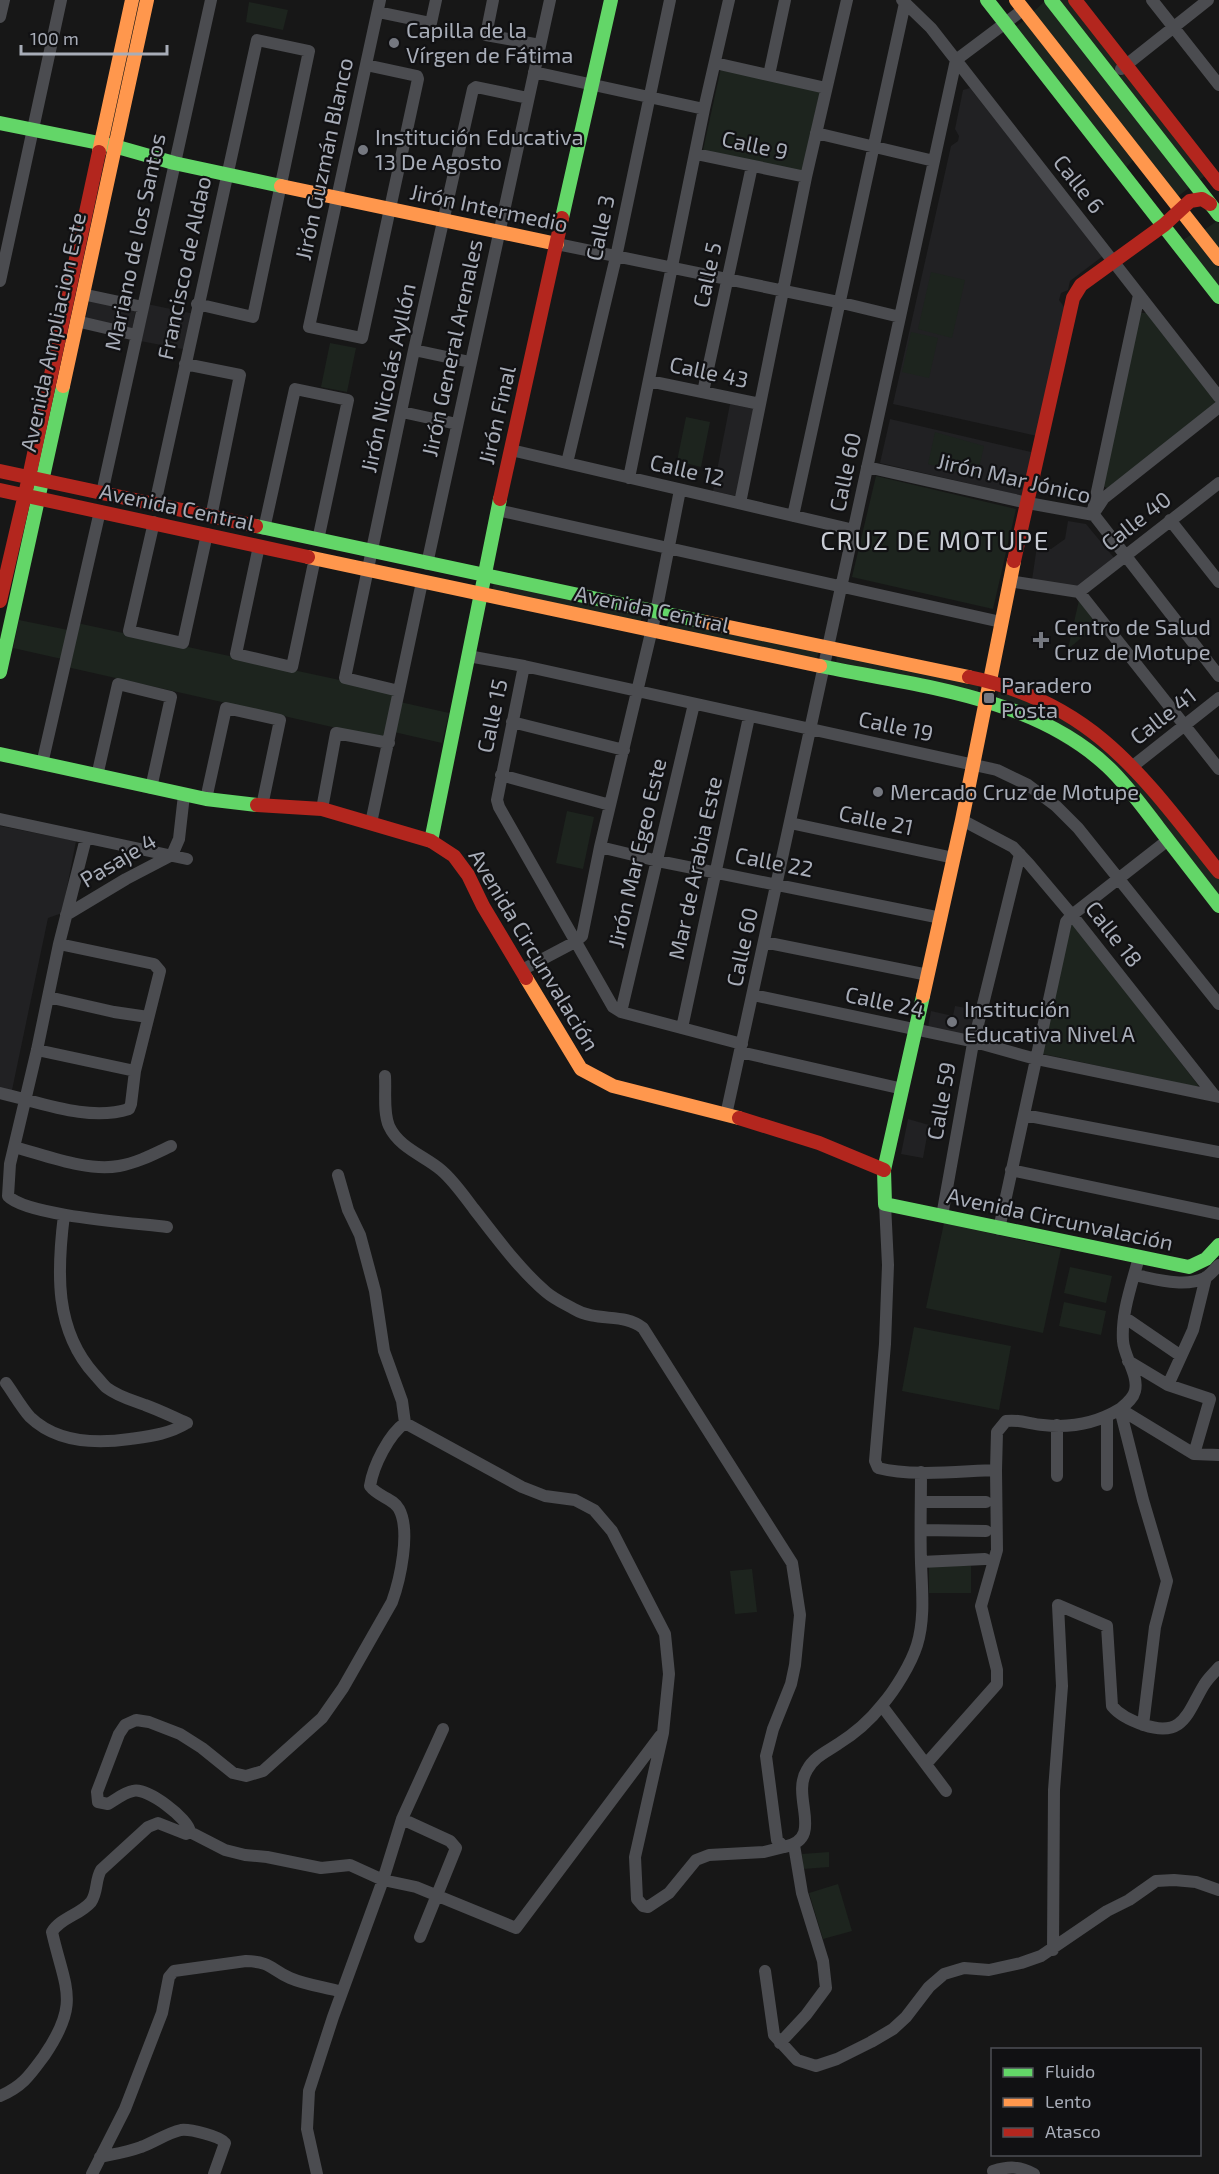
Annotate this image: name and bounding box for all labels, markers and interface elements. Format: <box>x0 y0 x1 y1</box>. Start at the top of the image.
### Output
place label: Capilla de la Vírgen de Fátima <box>406 16 573 67</box>
scale bar <box>21 18 166 56</box>
text: 100 m <box>30 27 79 49</box>
marker: Capilla de la Vírgen de Fátima <box>387 36 401 50</box>
street label: Jirón Guzmán Blanco <box>289 55 357 262</box>
place label: Institución Educativa 13 De Agosto <box>375 123 584 174</box>
street label: Calle 9 <box>720 124 791 164</box>
street label: Mariano de los Santos <box>98 131 170 353</box>
marker: Institución Educativa 13 De Agosto <box>356 143 370 157</box>
street label: Calle 6 <box>1049 149 1111 218</box>
street label: Francisco de Aldao <box>151 174 215 362</box>
street label: Jirón Intermedio <box>408 178 571 236</box>
street label: Calle 3 <box>579 192 619 263</box>
street label: Avenida Ampliacion Este <box>14 210 90 454</box>
street label: Jirón General Arenales <box>415 237 487 459</box>
street label: Calle 5 <box>686 240 726 310</box>
street label: Jirón Nicolás Ayllón <box>354 281 420 475</box>
street label: Calle 43 <box>667 350 751 392</box>
street label: Jirón Final <box>472 363 520 467</box>
street label: Calle 60 <box>823 430 865 514</box>
street label: Jirón Mar Jónico <box>935 447 1094 507</box>
street label: Calle 12 <box>648 448 727 490</box>
street label: Avenida Central <box>98 477 257 535</box>
street label: Calle 40 <box>1095 485 1175 555</box>
district label: CRUZ DE MOTUPE <box>820 524 1050 555</box>
street label: Avenida Central <box>573 579 732 637</box>
place label: Centro de Salud Cruz de Motupe <box>1054 613 1211 664</box>
marker: Centro de Salud Cruz de Motupe <box>1032 631 1050 649</box>
place label: Paradero Posta <box>1001 671 1092 722</box>
street label: Calle 15 <box>471 676 512 755</box>
street label: Calle 41 <box>1124 681 1201 749</box>
marker: Paradero Posta <box>982 691 996 705</box>
street label: Calle 19 <box>856 704 936 746</box>
street label: Jirón Mar Egeo Este <box>602 755 670 950</box>
street label: Mar de Arabia Este <box>662 774 726 962</box>
place label: Mercado Cruz de Motupe <box>890 778 1139 804</box>
marker: Mercado Cruz de Motupe <box>871 785 885 799</box>
street label: Calle 21 <box>837 798 916 840</box>
street label: Pasaje 4 <box>75 826 161 893</box>
street label: Calle 22 <box>733 841 816 881</box>
street label: Avenida Circunvalación <box>464 844 605 1055</box>
street label: Calle 18 <box>1081 895 1149 972</box>
street label: Calle 60 <box>720 905 762 989</box>
street label: Calle 24 <box>843 980 927 1022</box>
place label: Institución Educativa Nivel A <box>964 995 1135 1046</box>
marker: Institución Educativa Nivel A <box>945 1015 959 1029</box>
street label: Calle 59 <box>920 1060 960 1142</box>
street label: Avenida Circunvalación <box>945 1181 1176 1255</box>
legend <box>991 2048 1201 2156</box>
text: Fluido <box>1045 2060 1095 2082</box>
text: Lento <box>1045 2090 1091 2112</box>
text: Atasco <box>1045 2120 1101 2142</box>

